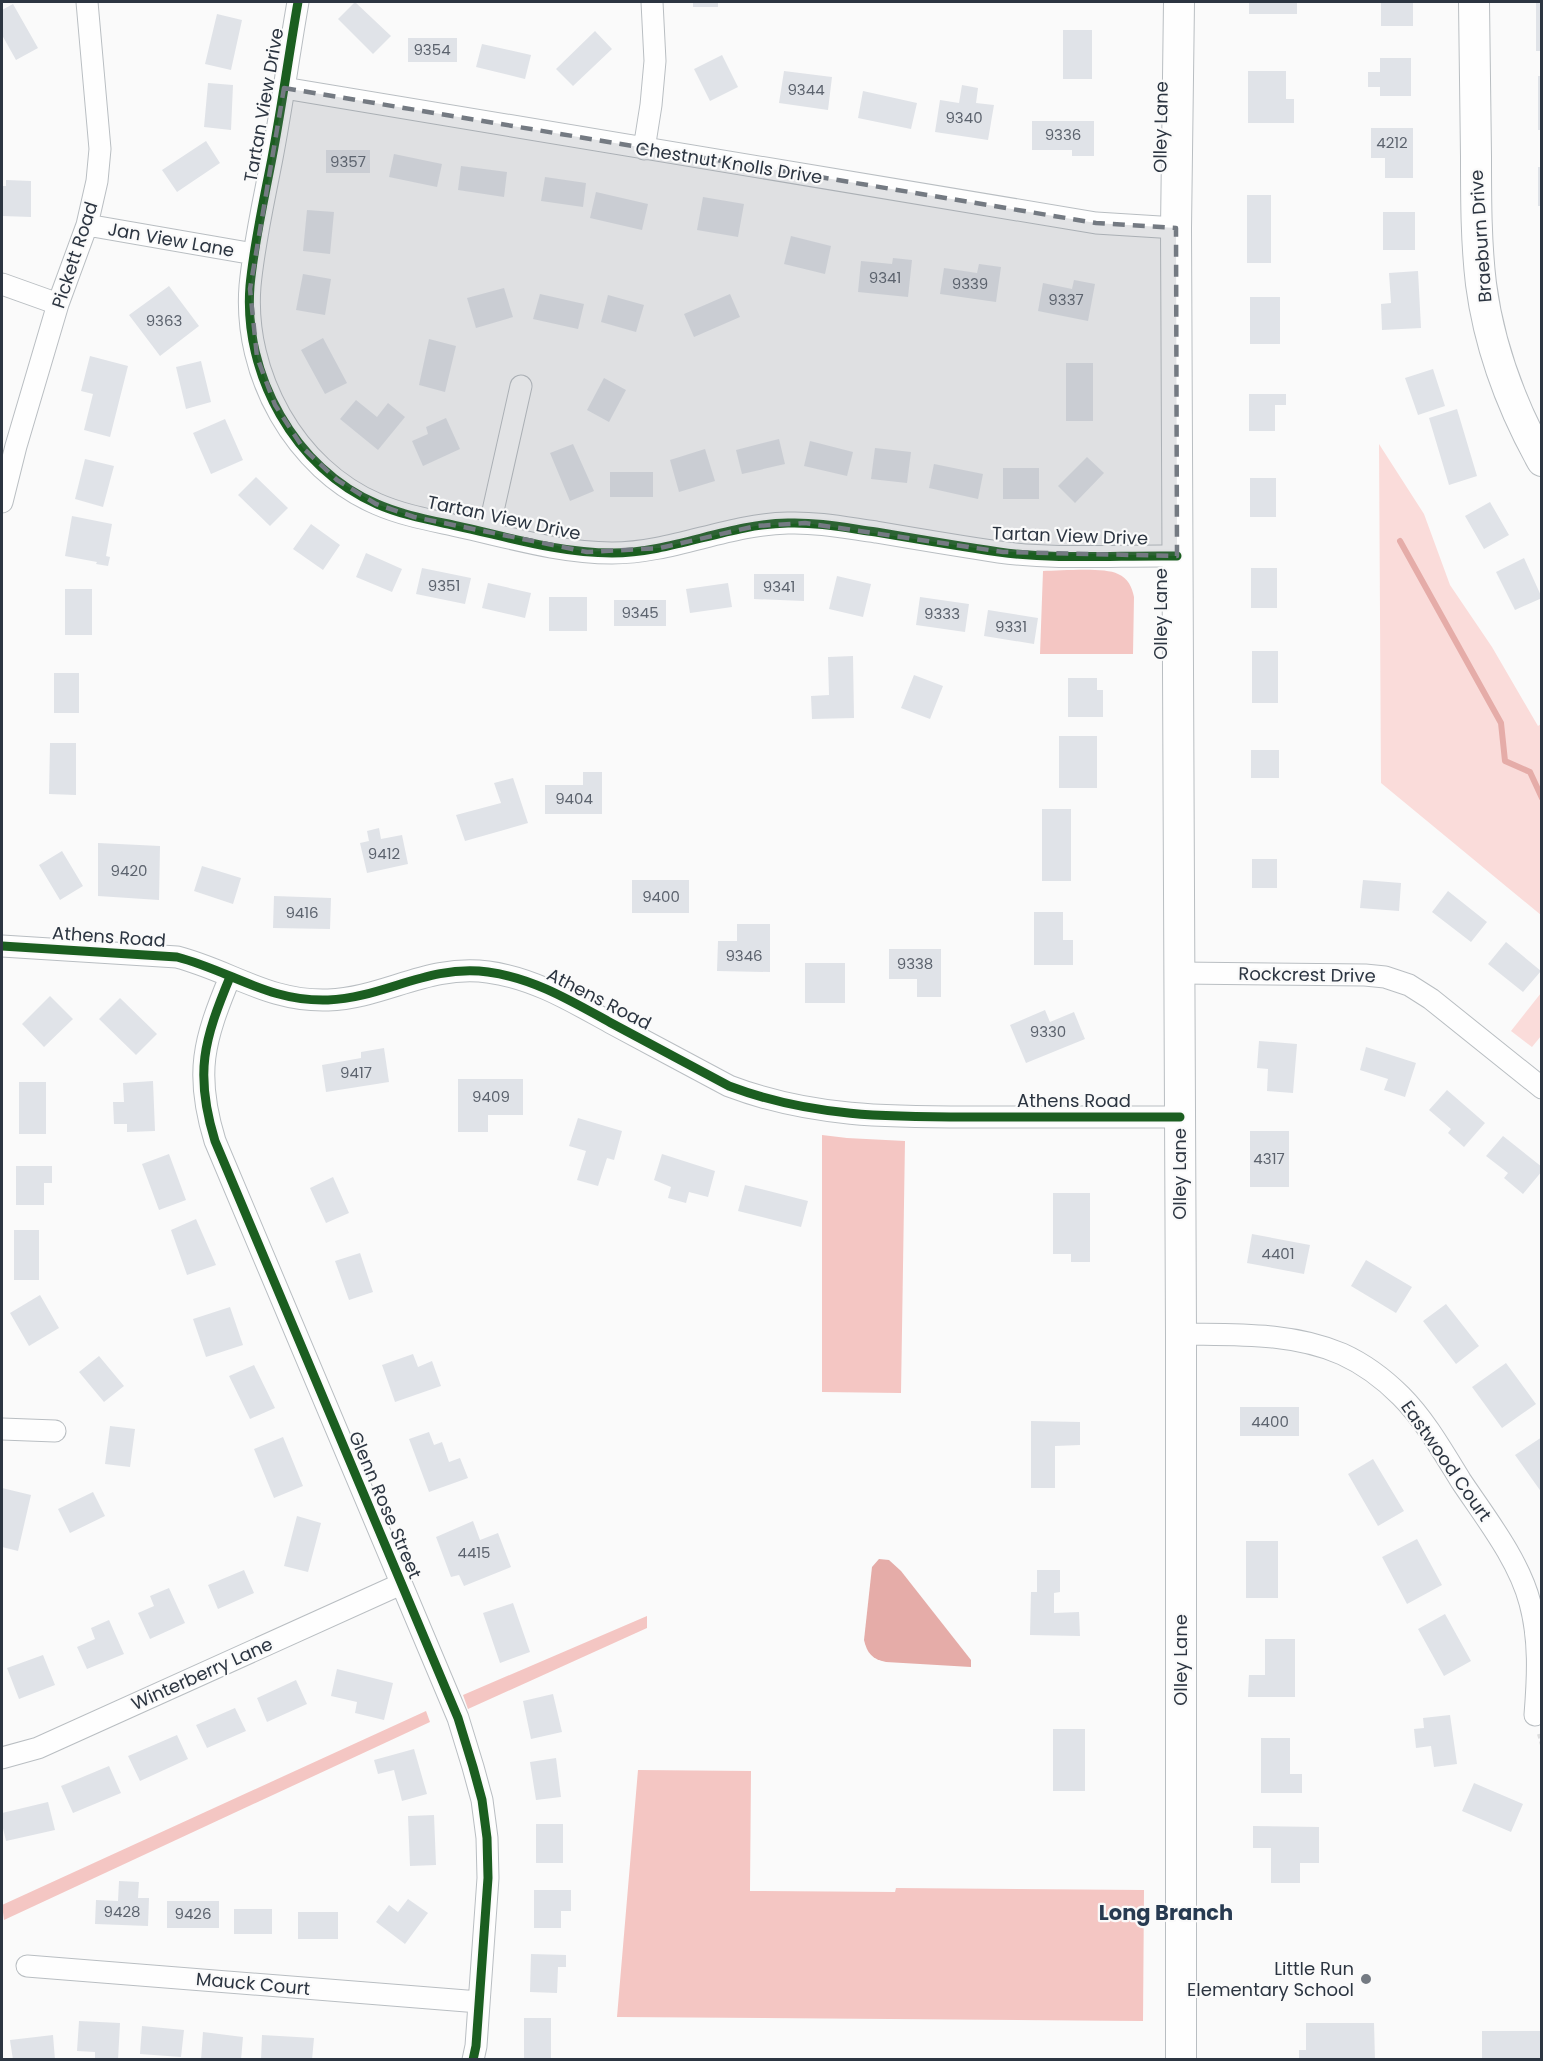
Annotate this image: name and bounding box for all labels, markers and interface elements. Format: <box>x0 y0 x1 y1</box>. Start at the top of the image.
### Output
street label: Tartan View Drive <box>238 26 289 184</box>
house number: 9354 <box>413 39 451 60</box>
house number: 9344 <box>787 79 825 100</box>
street label: Olley Lane <box>1147 81 1174 173</box>
house number: 9340 <box>945 107 983 128</box>
house number: 9336 <box>1045 124 1081 145</box>
house number: 4212 <box>1376 132 1408 153</box>
street label: Chestnut Knolls Drive <box>634 135 824 190</box>
house number: 9357 <box>330 151 366 172</box>
street label: Braeburn Drive <box>1463 169 1498 303</box>
street label: Pickett Road <box>45 198 104 311</box>
street label: Jan View Lane <box>106 216 236 263</box>
house number: 9341 <box>869 267 901 288</box>
house number: 9339 <box>952 273 988 294</box>
house number: 9337 <box>1048 289 1084 310</box>
house number: 9363 <box>146 310 182 331</box>
street label: Tartan View Drive <box>425 489 583 546</box>
street label: Tartan View Drive <box>992 520 1148 551</box>
street label: Olley Lane <box>1148 568 1173 660</box>
house number: 9351 <box>428 575 460 596</box>
house number: 9341 <box>763 576 795 597</box>
house number: 9345 <box>621 602 659 623</box>
house number: 9333 <box>924 603 960 624</box>
house number: 9331 <box>995 616 1027 637</box>
house number: 9404 <box>555 788 593 809</box>
house number: 9412 <box>368 843 400 864</box>
house number: 9420 <box>111 860 147 881</box>
house number: 9400 <box>642 886 680 907</box>
house number: 9416 <box>285 902 319 923</box>
street label: Athens Road <box>51 920 167 953</box>
house number: 9346 <box>725 945 763 966</box>
house number: 9338 <box>897 953 933 974</box>
street label: Rockcrest Drive <box>1238 961 1376 988</box>
street label: Athens Road <box>543 962 656 1036</box>
house number: 9330 <box>1030 1021 1066 1042</box>
house number: 9417 <box>340 1062 372 1083</box>
house number: 9409 <box>472 1086 510 1107</box>
street label: Athens Road <box>1017 1088 1131 1113</box>
street label: Olley Lane <box>1167 1128 1192 1220</box>
house number: 4317 <box>1253 1148 1285 1169</box>
house number: 4401 <box>1261 1243 1295 1264</box>
street label: Eastwood Court <box>1395 1395 1497 1526</box>
house number: 4400 <box>1251 1411 1289 1432</box>
street label: Glenn Rose Street <box>343 1427 428 1582</box>
house number: 4415 <box>457 1542 491 1563</box>
street label: Olley Lane <box>1168 1614 1193 1706</box>
street label: Winterberry Lane <box>127 1631 276 1716</box>
district label: Long Branch <box>1099 1898 1233 1927</box>
house number: 9428 <box>104 1901 140 1922</box>
house number: 9426 <box>174 1903 212 1924</box>
place label: Little Run Elementary School <box>1187 1956 1354 2002</box>
street label: Mauck Court <box>195 1966 311 2001</box>
marker: Little Run Elementary School <box>1359 1972 1373 1986</box>

